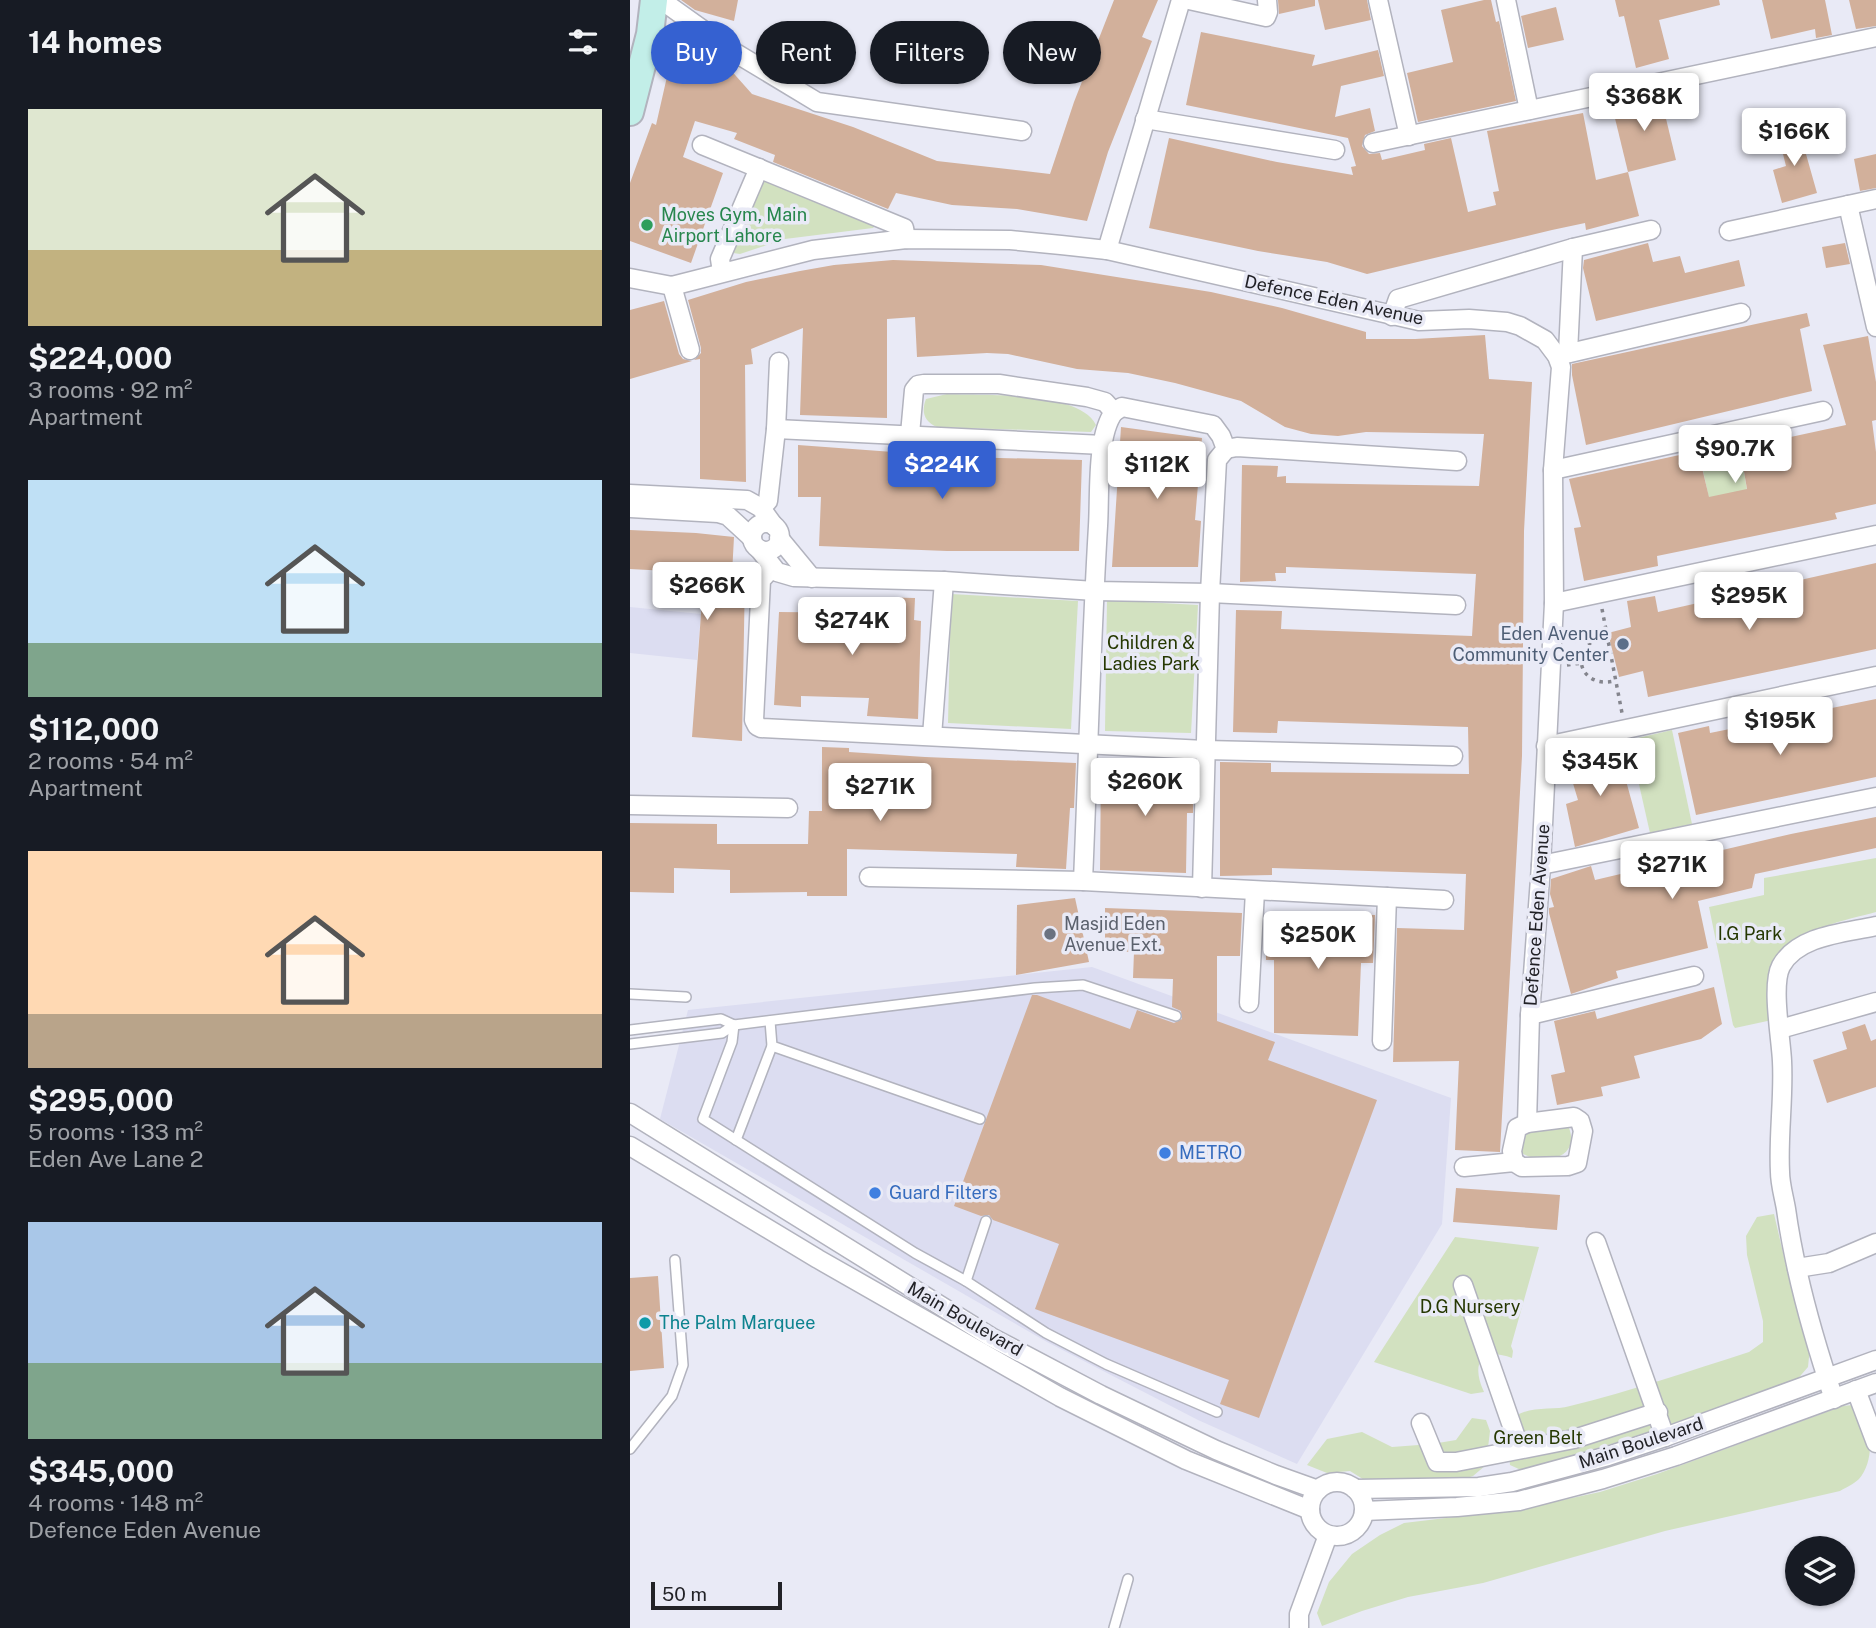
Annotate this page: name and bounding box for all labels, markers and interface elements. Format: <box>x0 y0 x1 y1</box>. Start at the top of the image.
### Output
chip: Buy <box>651 21 742 84</box>
chip: Rent <box>756 21 856 84</box>
chip: Filters <box>870 21 989 84</box>
chip: New <box>1003 21 1101 84</box>
icon: filters <box>564 23 602 61</box>
text: 14 homes <box>28 24 162 60</box>
pin: $368K <box>1595 74 1693 133</box>
text: $368K <box>1605 82 1683 109</box>
pin: $166K <box>1745 108 1843 168</box>
text: $166K <box>1758 117 1830 144</box>
icon: home <box>252 155 378 281</box>
place label: Moves Gym, Main Airport Lahore <box>661 204 807 246</box>
marker: Moves Gym, Main Airport Lahore <box>639 217 655 233</box>
street label: Defence Eden Avenue <box>1243 270 1426 329</box>
text: $224,000 <box>28 340 172 376</box>
text: 3 rooms · 92 m² <box>28 376 193 403</box>
text: Apartment <box>28 403 143 430</box>
pin: $90.7K <box>1678 426 1792 485</box>
text: $90.7K <box>1695 434 1775 461</box>
pin: $224K <box>893 442 991 501</box>
pin: $112K <box>1108 442 1206 501</box>
text: $224K <box>904 450 980 477</box>
text: $112K <box>1124 450 1190 477</box>
icon: home <box>252 526 378 652</box>
pin: $266K <box>658 562 756 622</box>
text: $266K <box>668 571 746 598</box>
pin: $295K <box>1700 572 1798 632</box>
text: $295K <box>1710 581 1788 608</box>
pin: $274K <box>803 598 901 657</box>
text: $274K <box>814 606 890 633</box>
place label: Eden Avenue Community Center <box>1452 623 1609 665</box>
park label: Children & Ladies Park <box>1102 632 1200 674</box>
marker: Eden Avenue Community Center <box>1615 636 1631 652</box>
pin: $195K <box>1731 698 1829 757</box>
text: $195K <box>1744 706 1816 733</box>
text: $112,000 <box>28 711 159 747</box>
pin: $345K <box>1551 738 1649 798</box>
text: 2 rooms · 54 m² <box>28 747 193 774</box>
text: $345K <box>1561 747 1639 774</box>
pin: $260K <box>1096 758 1194 818</box>
pin: $271K <box>831 764 929 823</box>
text: $260K <box>1107 767 1183 794</box>
text: $271K <box>844 772 916 799</box>
text: Apartment <box>28 774 143 801</box>
street label: Defence Eden Avenue <box>1520 823 1553 1007</box>
pin: $271K <box>1623 842 1721 901</box>
text: $271K <box>1636 850 1708 877</box>
icon: home <box>252 897 378 1023</box>
pin: $250K <box>1269 912 1367 971</box>
place label: Masjid Eden Avenue Ext. <box>1064 913 1166 955</box>
text: $250K <box>1279 920 1357 947</box>
park label: I.G Park <box>1718 923 1782 944</box>
marker: Masjid Eden Avenue Ext. <box>1042 926 1058 942</box>
text: $295,000 <box>28 1082 174 1118</box>
text: 5 rooms · 133 m² <box>28 1118 203 1145</box>
place label: METRO <box>1179 1142 1242 1163</box>
text: Eden Ave Lane 2 <box>28 1145 204 1172</box>
marker: METRO <box>1157 1145 1173 1161</box>
place label: Guard Filters <box>889 1182 998 1203</box>
marker: Guard Filters <box>867 1185 883 1201</box>
icon: home <box>252 1268 378 1394</box>
street label: Main Boulevard <box>904 1277 1027 1360</box>
park label: D.G Nursery <box>1420 1296 1521 1317</box>
place label: The Palm Marquee <box>659 1312 815 1333</box>
marker: The Palm Marquee <box>637 1315 653 1331</box>
street label: Main Boulevard <box>1576 1413 1706 1473</box>
park label: Green Belt <box>1493 1427 1583 1448</box>
text: $345,000 <box>28 1453 174 1489</box>
text: 4 rooms · 148 m² <box>28 1489 203 1516</box>
text: Defence Eden Avenue <box>28 1516 261 1543</box>
map controls <box>1785 1536 1855 1606</box>
button: layers <box>1785 1536 1855 1606</box>
scale bar <box>651 1579 782 1611</box>
text: 50 m <box>662 1583 707 1605</box>

